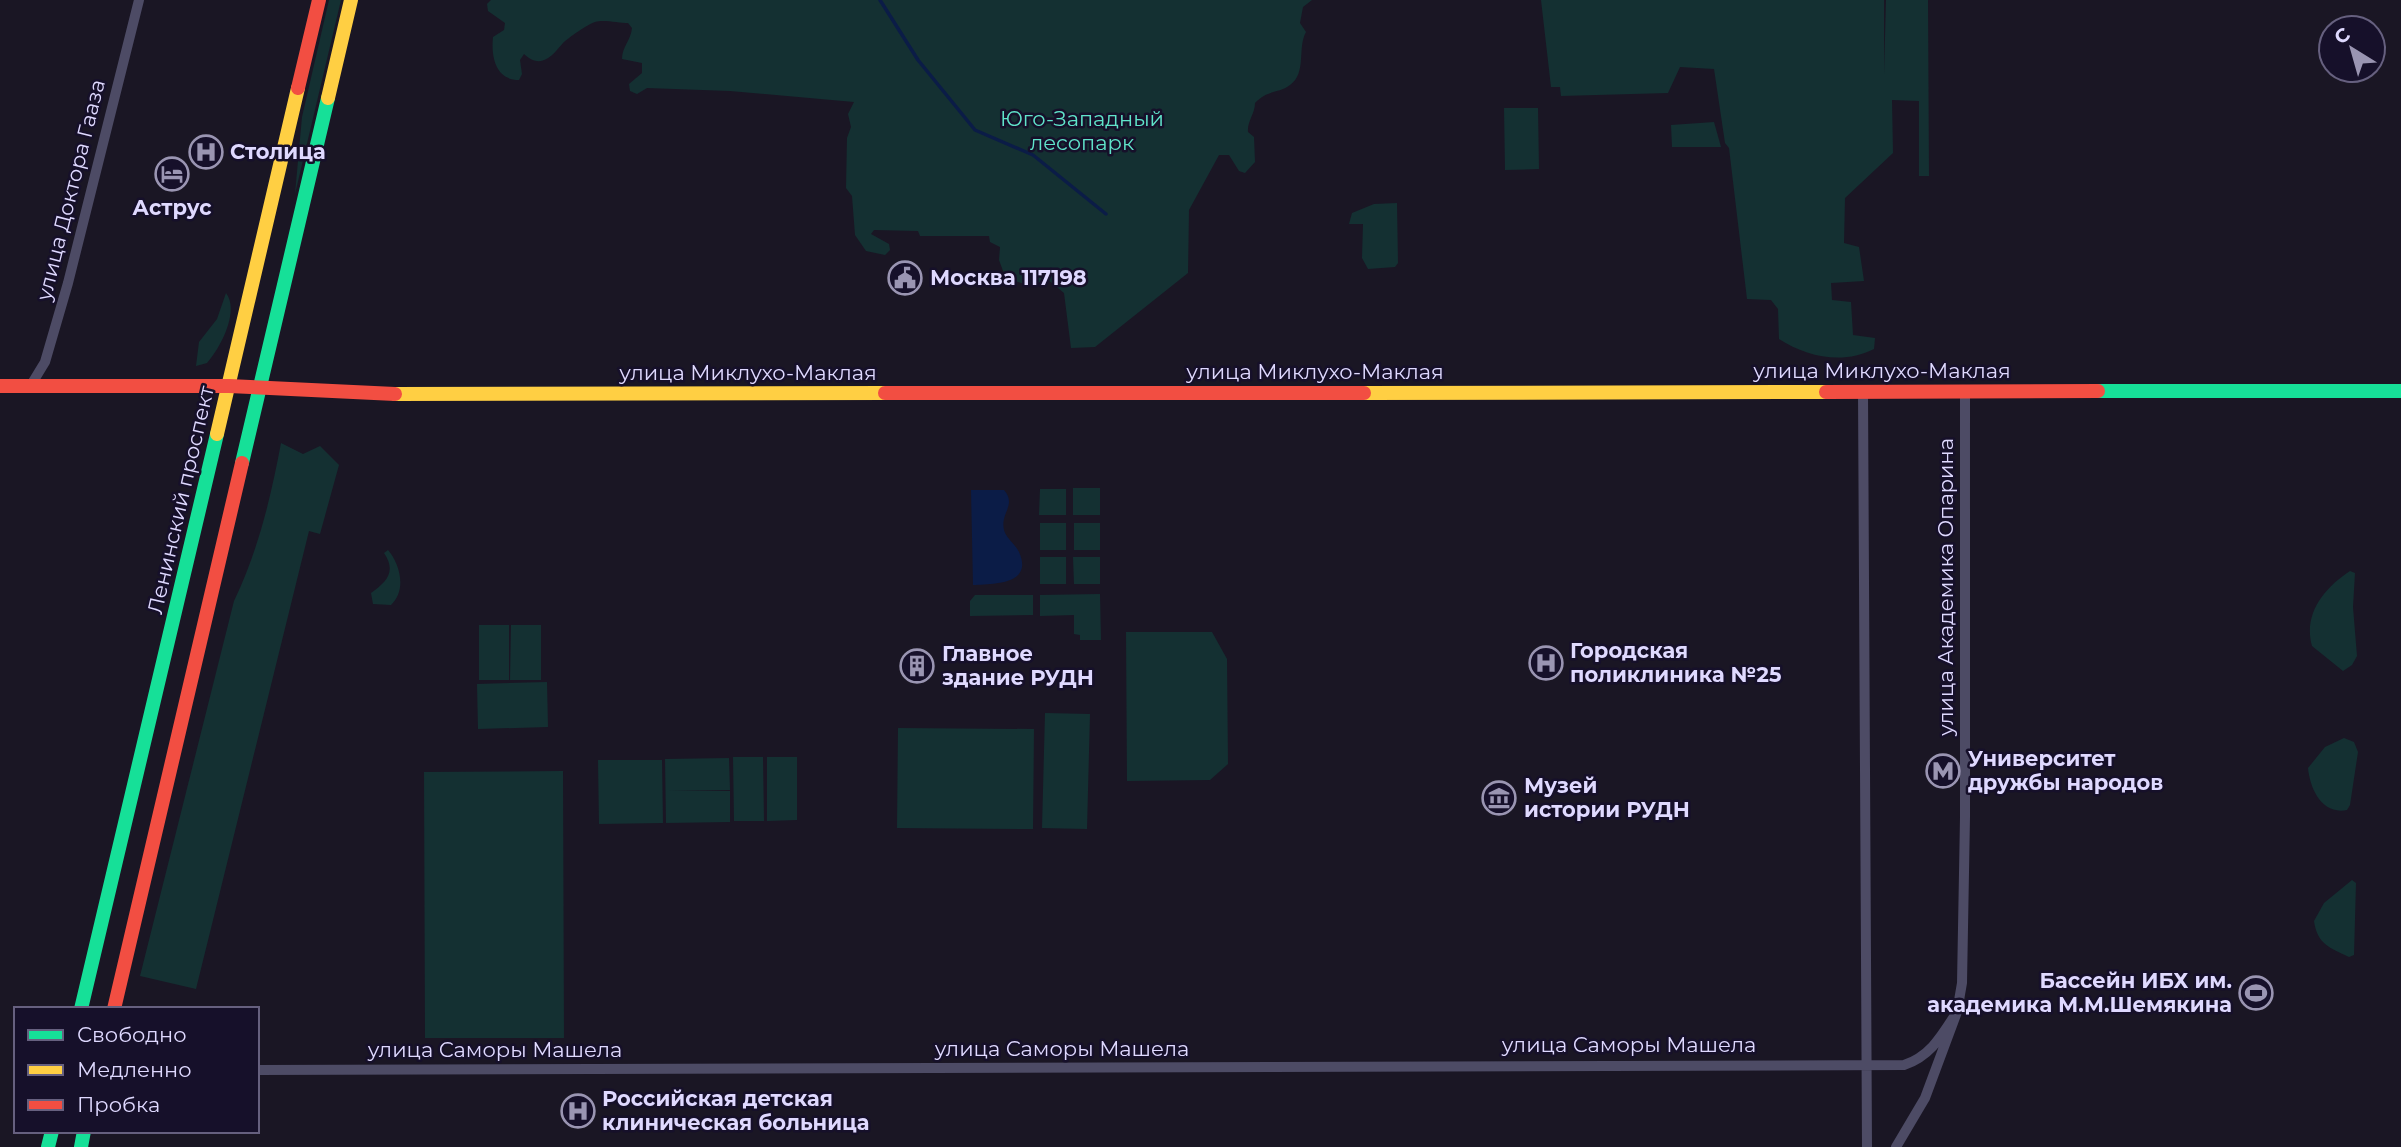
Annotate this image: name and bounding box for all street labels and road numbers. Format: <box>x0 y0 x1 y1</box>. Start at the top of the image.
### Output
street label: улица Доктора Гааза <box>31 77 110 304</box>
street label: улица Миклухо-Маклая <box>1752 358 2011 383</box>
street label: улица Миклухо-Маклая <box>1185 359 1444 384</box>
street label: улица Миклухо-Маклая <box>618 360 877 385</box>
street label: Ленинский проспект <box>142 383 219 616</box>
street label: улица Академика Опарина <box>1933 438 1958 737</box>
street label: улица Саморы Машела <box>1501 1032 1756 1057</box>
street label: улица Саморы Машела <box>934 1036 1189 1061</box>
street label: улица Саморы Машела <box>367 1037 622 1062</box>

